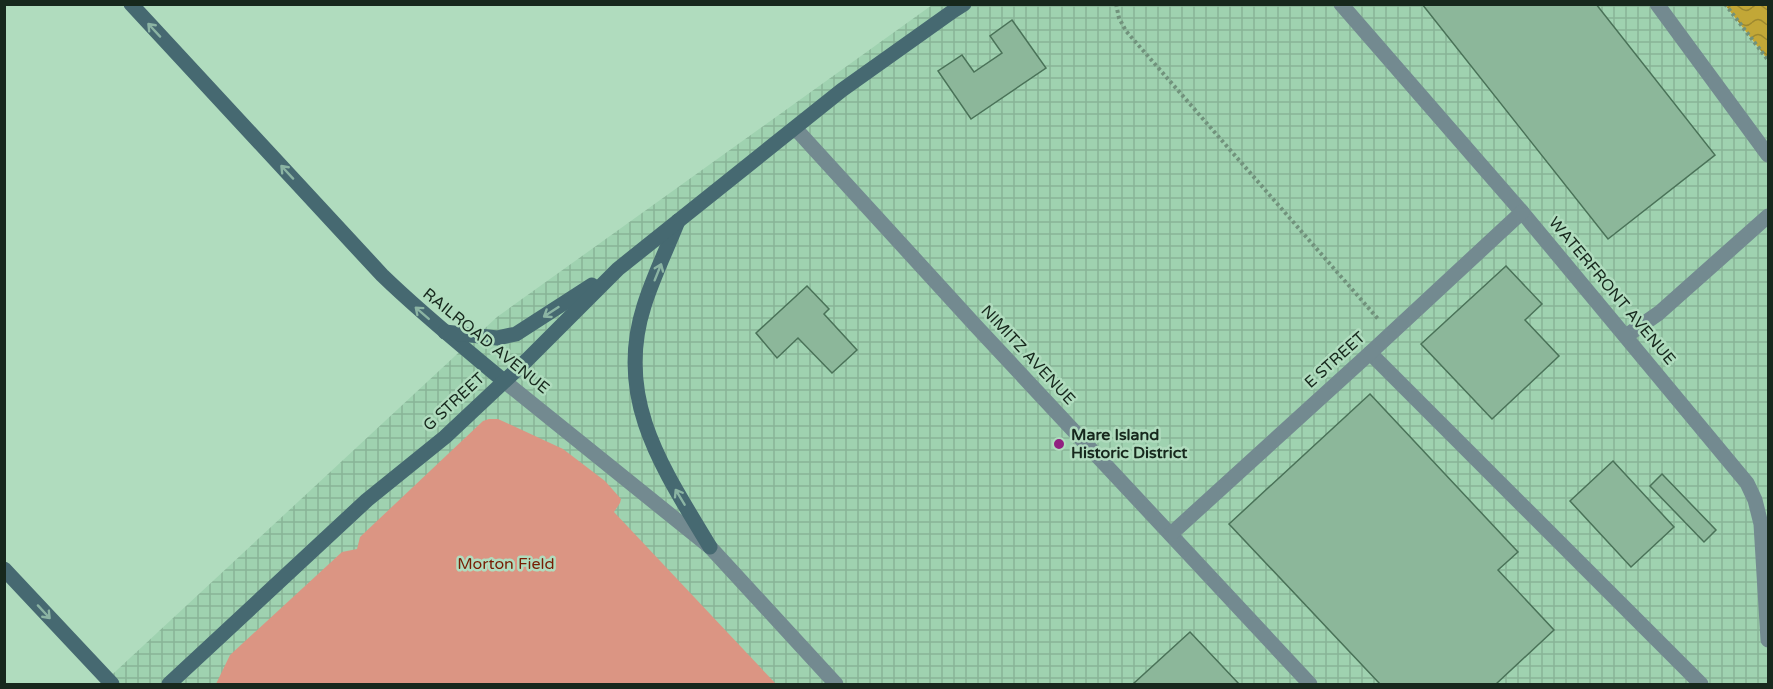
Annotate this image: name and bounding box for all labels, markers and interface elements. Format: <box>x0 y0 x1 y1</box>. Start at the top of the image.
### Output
one-way arrow <box>147 22 161 37</box>
one-way arrow <box>280 165 294 180</box>
street label: WATERFRONT AVENUE <box>1544 213 1680 369</box>
one-way arrow <box>653 264 664 282</box>
street label: RAILROAD AVENUE <box>419 284 553 398</box>
street label: NIMITZ AVENUE <box>977 301 1079 409</box>
one-way arrow <box>415 306 430 320</box>
one-way arrow <box>543 306 560 318</box>
street label: E STREET <box>1300 327 1370 393</box>
street label: G STREET <box>419 368 489 436</box>
place label: Mare Island Historic District <box>1071 425 1188 463</box>
marker: Mare Island Historic District <box>1052 437 1066 451</box>
one-way arrow <box>674 489 686 506</box>
park label: Morton Field <box>457 554 555 574</box>
one-way arrow <box>37 604 51 619</box>

